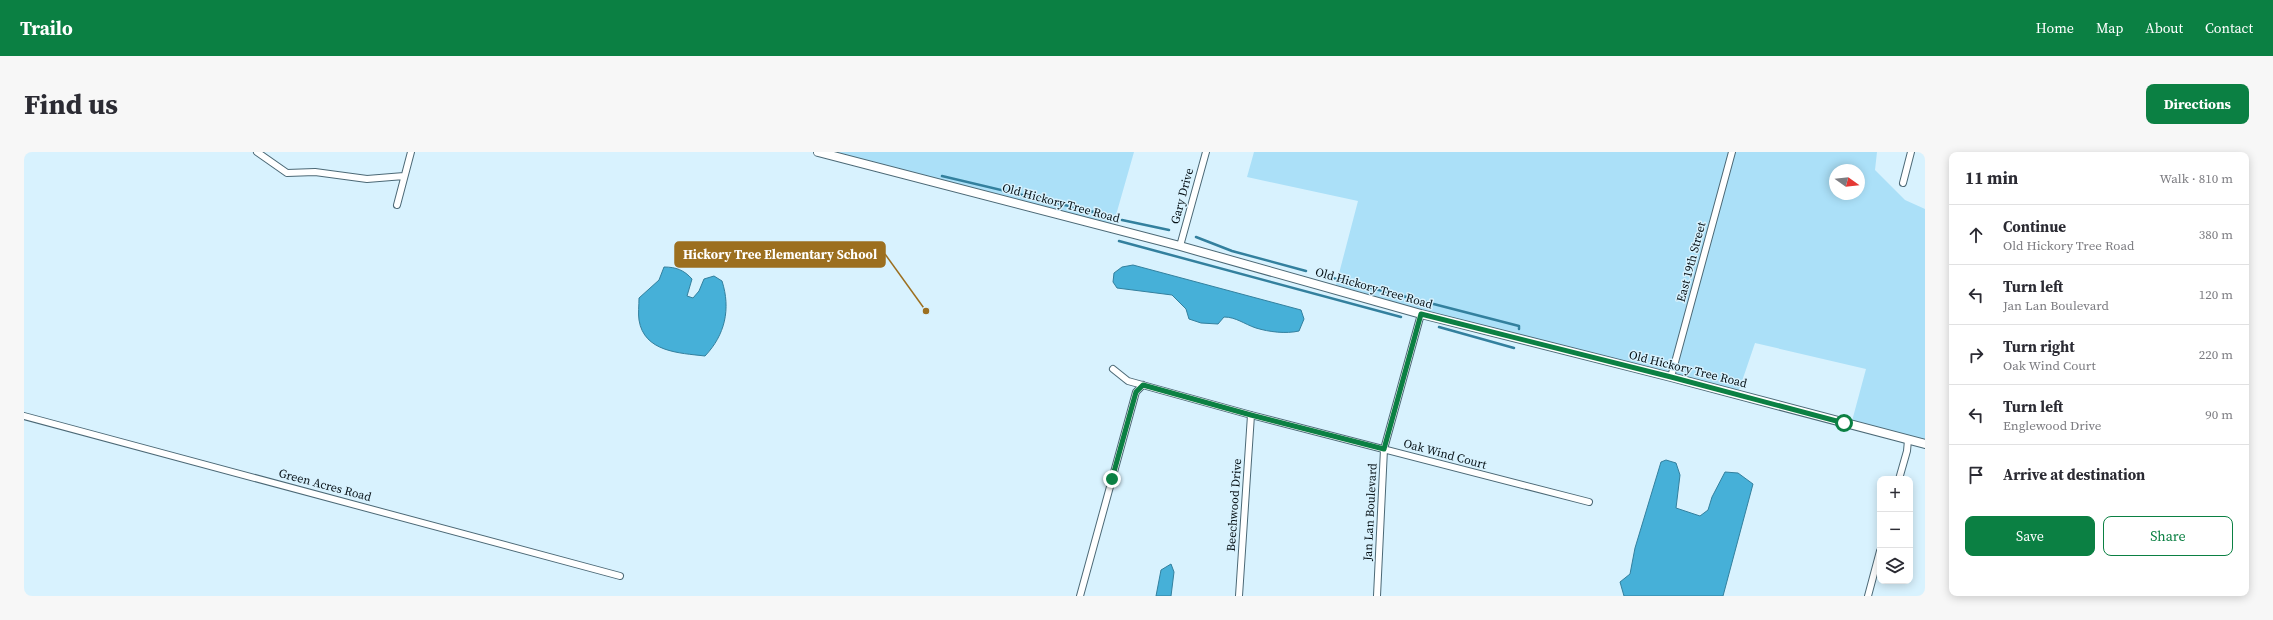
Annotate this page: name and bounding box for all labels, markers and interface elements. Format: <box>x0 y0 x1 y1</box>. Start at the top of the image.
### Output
text: Trailo <box>20 15 73 41</box>
text: Home <box>2036 18 2074 38</box>
text: Map <box>2096 18 2123 38</box>
text: About <box>2145 18 2183 38</box>
text: Contact <box>2205 18 2253 38</box>
button: Directions <box>2146 84 2249 124</box>
text: Find us <box>24 85 118 123</box>
north arrow <box>1829 164 1865 200</box>
street label: Gary Drive <box>1167 166 1197 226</box>
text: 11 min <box>1965 166 2018 190</box>
text: Walk · 810 m <box>2160 170 2233 187</box>
street label: Old Hickory Tree Road <box>1000 180 1122 226</box>
text: Continue <box>2003 216 2066 237</box>
street label: East 19th Street <box>1673 220 1709 304</box>
icon: ahead <box>1965 224 1987 246</box>
text: 380 m <box>2199 226 2233 243</box>
text: Old Hickory Tree Road <box>2003 237 2134 254</box>
callout: Hickory Tree Elementary School <box>675 242 885 267</box>
text: Hickory Tree Elementary School <box>683 246 877 263</box>
street label: Old Hickory Tree Road <box>1313 264 1435 312</box>
text: Turn left <box>2003 276 2063 297</box>
icon: left <box>1965 284 1987 306</box>
text: 120 m <box>2199 286 2233 303</box>
text: Jan Lan Boulevard <box>2003 297 2109 314</box>
text: Turn right <box>2003 336 2075 357</box>
icon: right <box>1965 344 1987 366</box>
text: 220 m <box>2199 346 2233 363</box>
street label: Old Hickory Tree Road <box>1627 347 1749 391</box>
text: Oak Wind Court <box>2003 357 2096 374</box>
text: Turn left <box>2003 396 2063 417</box>
icon: left <box>1965 404 1987 426</box>
text: 90 m <box>2205 406 2233 423</box>
route start <box>1835 414 1853 432</box>
text: Englewood Drive <box>2003 417 2101 434</box>
street label: Oak Wind Court <box>1402 435 1488 473</box>
street label: Beechwood Drive <box>1223 458 1245 552</box>
street label: Jan Lan Boulevard <box>1359 463 1381 562</box>
icon: arrive <box>1965 464 1987 486</box>
text: Arrive at destination <box>2003 464 2145 485</box>
street label: Green Acres Road <box>277 465 373 505</box>
route end <box>1103 470 1121 488</box>
map controls <box>1877 476 1913 584</box>
button: + <box>1877 476 1913 512</box>
button: − <box>1877 512 1913 548</box>
button: Save <box>1965 516 2095 556</box>
button: Share <box>2103 516 2233 556</box>
button: layers <box>1877 548 1913 584</box>

